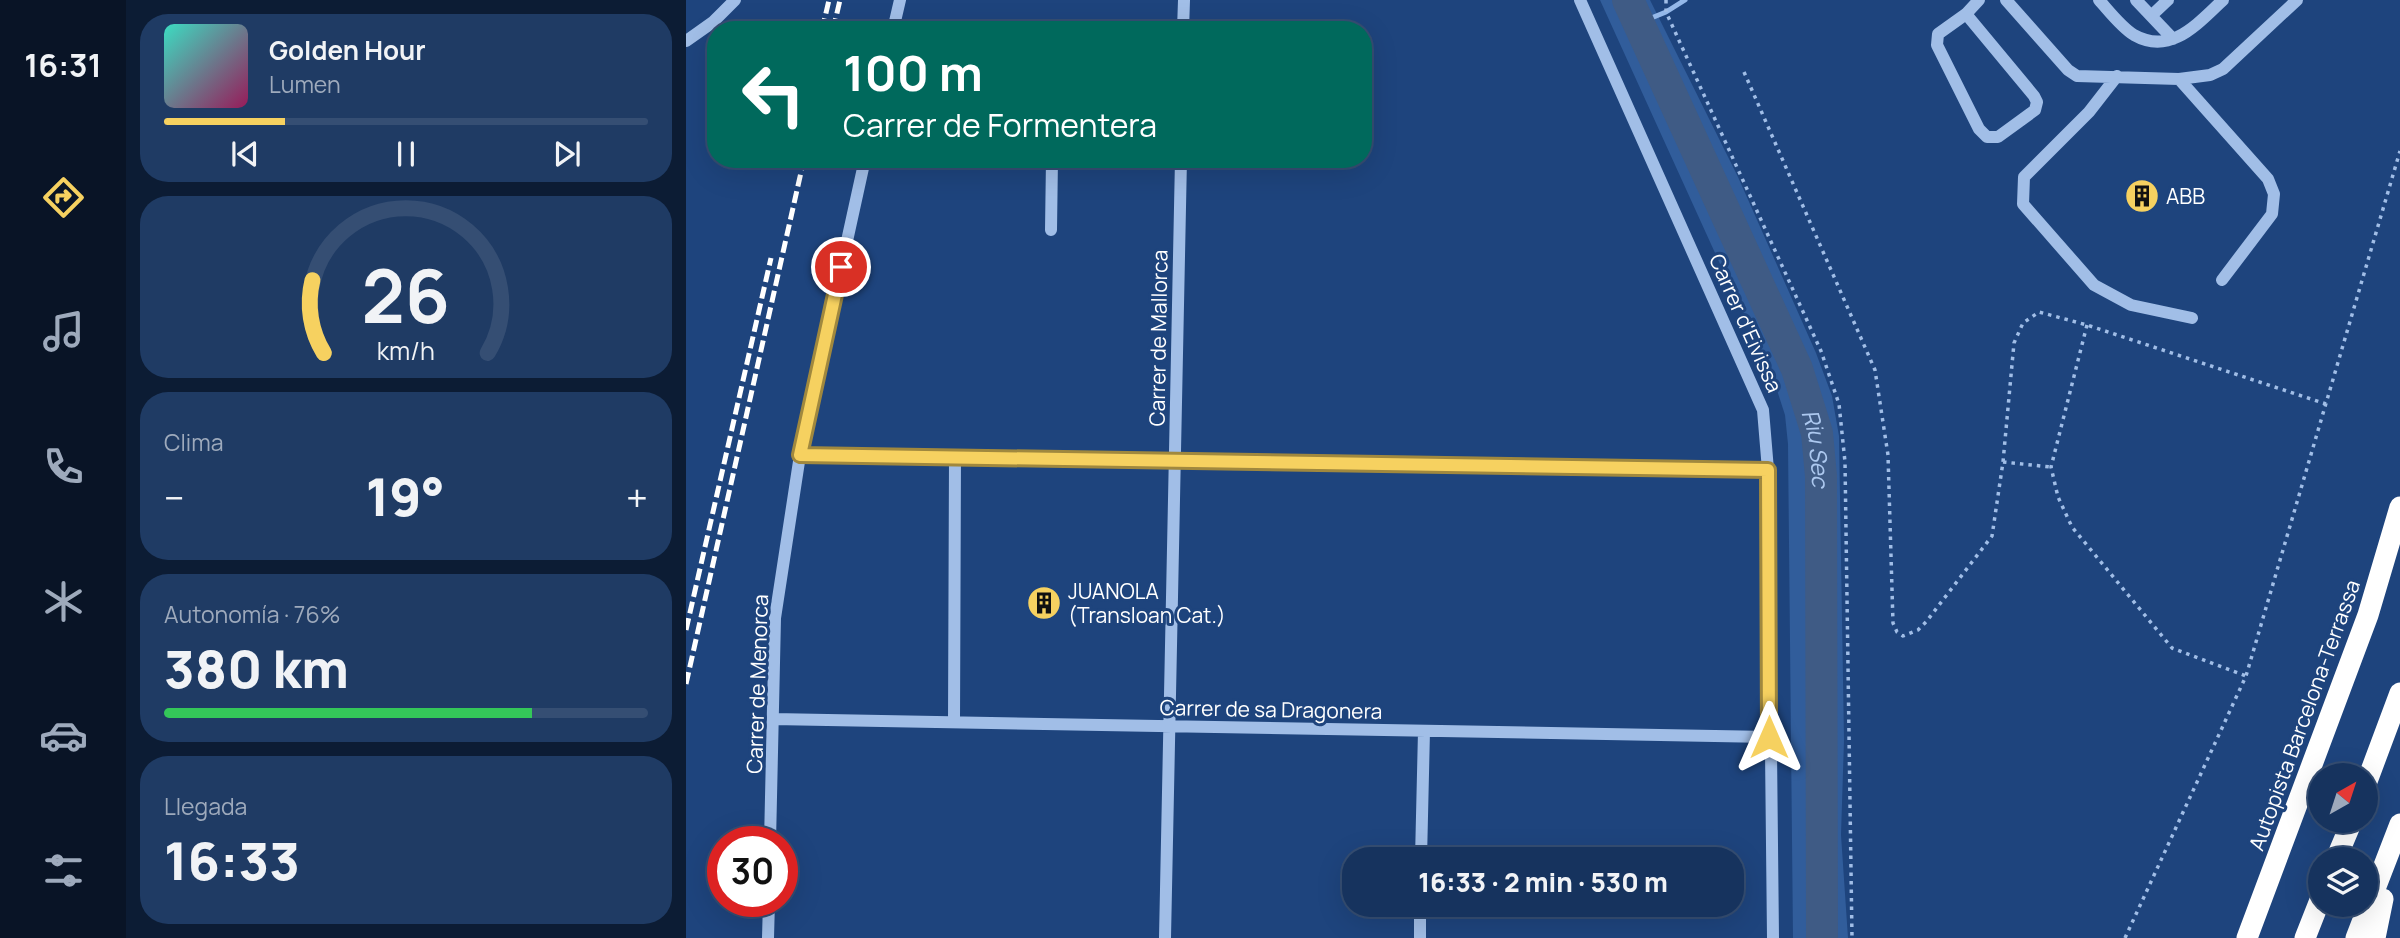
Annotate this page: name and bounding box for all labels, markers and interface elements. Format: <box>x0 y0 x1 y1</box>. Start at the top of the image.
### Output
text: Golden Hour <box>269 32 426 68</box>
text: 100 m <box>843 39 983 106</box>
text: 16:31 <box>24 43 102 87</box>
icon: left <box>728 49 819 140</box>
text: Lumen <box>269 68 341 100</box>
text: Carrer de Formentera <box>843 103 1157 147</box>
icon: previous <box>226 135 264 173</box>
icon: pause <box>387 135 425 173</box>
icon: next <box>548 135 586 173</box>
icon: directions <box>39 173 88 222</box>
building icon: ABB <box>2123 177 2161 215</box>
place label: ABB <box>2166 182 2205 210</box>
pin <box>811 237 871 297</box>
text: 26 <box>362 245 450 345</box>
icon: arrive <box>822 248 860 286</box>
street label: Carrer de Mallorca <box>1142 249 1174 427</box>
street label: Carrer d'Eivissa <box>1703 249 1789 397</box>
icon: music <box>39 307 88 356</box>
text: km/h <box>377 333 435 368</box>
water label: Riu Sec <box>1795 405 1837 489</box>
text: Clima <box>164 426 223 458</box>
icon: phone <box>39 442 88 491</box>
text: 19° <box>366 461 445 532</box>
text: − <box>164 471 185 523</box>
text: + <box>626 471 648 523</box>
street label: Autopista Barcelona-Terrassa <box>2242 576 2366 854</box>
icon: climate <box>39 577 88 626</box>
place label: JUANOLA (Transloan Cat.) <box>1068 577 1226 629</box>
building icon: JUANOLA (Transloan Cat.) <box>1025 584 1063 622</box>
street label: Carrer de Menorca <box>740 594 774 774</box>
text: Autonomía · 76% <box>164 598 340 630</box>
text: 380 km <box>164 633 349 704</box>
street label: Carrer de sa Dragonera <box>1159 693 1383 725</box>
position arrow <box>1732 700 1806 774</box>
icon: car <box>39 711 88 760</box>
north arrow <box>2308 763 2378 833</box>
map controls <box>2308 763 2378 917</box>
text: Llegada <box>164 790 247 822</box>
text: 16:33 <box>164 825 300 896</box>
speed limit sign: 30 <box>707 826 798 917</box>
icon: filters <box>39 846 88 895</box>
button: layers <box>2308 847 2378 917</box>
text: 16:33 · 2 min · 530 m <box>1418 864 1668 900</box>

